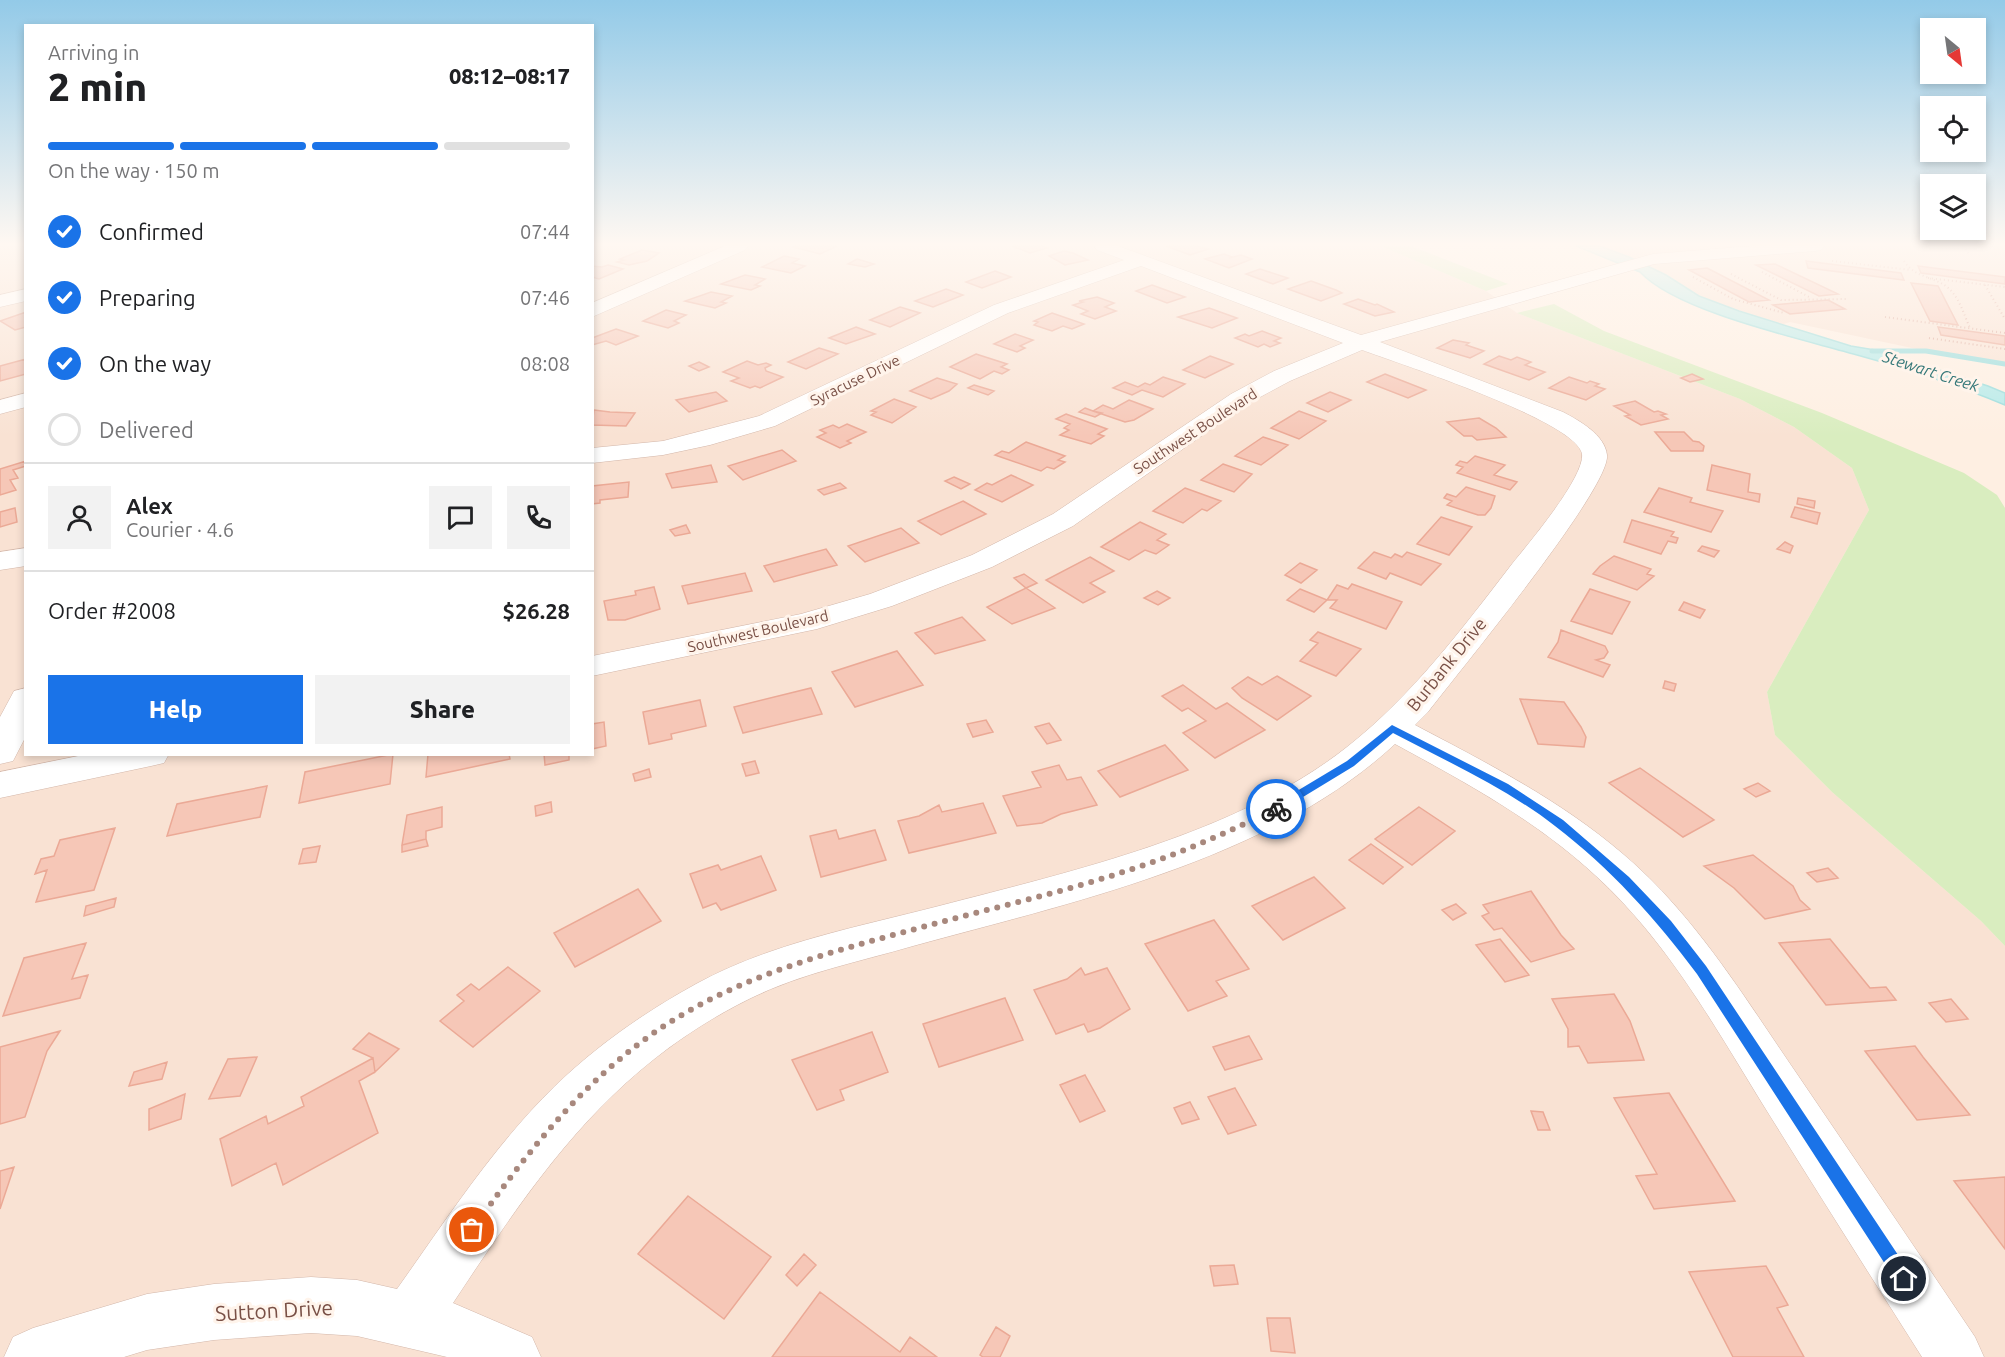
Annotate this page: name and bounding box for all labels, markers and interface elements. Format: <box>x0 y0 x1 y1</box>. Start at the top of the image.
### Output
north arrow <box>1920 18 1986 84</box>
map controls <box>1920 18 1986 240</box>
text: Arriving in <box>48 41 139 64</box>
text: 08:12–08:17 <box>449 63 570 88</box>
text: 2 min <box>48 65 147 108</box>
button: locate <box>1920 96 1986 162</box>
text: On the way · 150 m <box>48 159 220 182</box>
button: layers <box>1920 174 1986 240</box>
icon: check <box>48 215 81 248</box>
text: Confirmed <box>99 219 204 244</box>
text: 07:44 <box>520 220 570 243</box>
icon: check <box>48 281 81 314</box>
text: Preparing <box>99 285 196 310</box>
text: 07:46 <box>520 286 570 309</box>
icon: check <box>48 347 81 380</box>
water label: Stewart Creek <box>1880 347 1982 395</box>
text: On the way <box>99 351 211 376</box>
street label: Syracuse Drive <box>807 351 903 409</box>
text: 08:08 <box>520 352 570 375</box>
street label: Southwest Boulevard <box>1130 385 1260 477</box>
text: Delivered <box>99 417 194 442</box>
button: person <box>48 486 111 549</box>
button: chat <box>429 486 492 549</box>
button: phone <box>507 486 570 549</box>
text: Alex <box>126 493 173 518</box>
text: Courier · 4.6 <box>126 518 234 541</box>
text: Order #2008 <box>48 598 176 623</box>
text: $26.28 <box>503 598 570 623</box>
street label: Southwest Boulevard <box>686 607 830 655</box>
street label: Burbank Drive <box>1402 613 1490 715</box>
button: Help <box>48 675 303 744</box>
button: Share <box>315 675 570 744</box>
courier <box>1246 779 1306 839</box>
icon: bike <box>1260 793 1293 826</box>
pin <box>446 1204 497 1255</box>
icon: bag <box>455 1213 488 1246</box>
pin <box>1878 1253 1929 1304</box>
icon: home <box>1887 1262 1920 1295</box>
street label: Sutton Drive <box>214 1295 334 1325</box>

